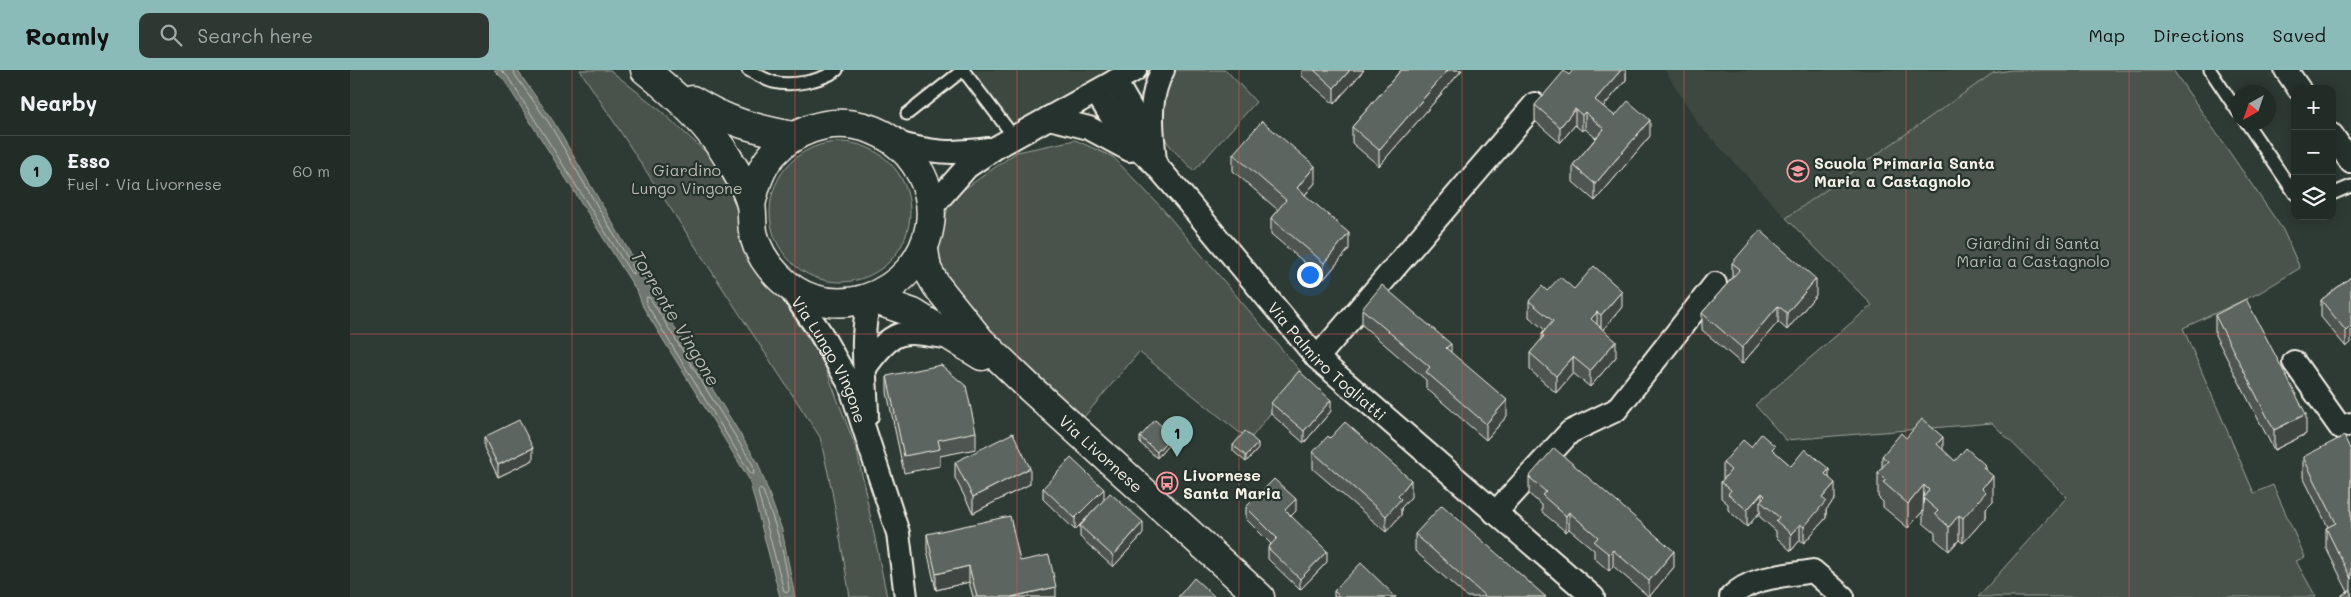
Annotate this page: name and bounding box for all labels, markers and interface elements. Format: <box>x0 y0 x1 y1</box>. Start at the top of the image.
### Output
search box <box>139 13 489 58</box>
text: Roamly <box>25 20 109 51</box>
icon: search <box>157 21 185 49</box>
text: Search here <box>197 23 313 48</box>
text: Map <box>2088 23 2125 47</box>
text: Directions <box>2153 23 2245 47</box>
text: Saved <box>2273 23 2326 47</box>
north arrow <box>2231 85 2276 130</box>
map controls <box>2291 85 2336 220</box>
button: + <box>2291 85 2336 130</box>
text: Nearby <box>20 89 97 116</box>
button: − <box>2291 130 2336 175</box>
text: Esso <box>67 148 110 173</box>
place label: Scuola Primaria Santa Maria a Castagnolo <box>1814 152 1995 191</box>
park label: Giardino Lungo Vingone <box>631 159 743 198</box>
school or university icon: Scuola Primaria Santa Maria a Castagnolo <box>1786 159 1810 183</box>
text: 1 <box>32 160 40 181</box>
text: 60 m <box>293 160 330 181</box>
text: Fuel · Via Livornese <box>67 173 222 194</box>
button: layers <box>2291 175 2336 220</box>
park label: Giardini di Santa Maria a Castagnolo <box>1956 232 2110 271</box>
water label: Torrente Vingone <box>626 246 726 390</box>
your location <box>1297 262 1323 288</box>
street label: Via Lungo Vingone <box>787 292 872 425</box>
street label: Via Palmiro Togliatti <box>1264 297 1391 424</box>
street label: Via Livornese <box>1055 410 1148 496</box>
pin: 1 <box>1161 416 1193 457</box>
place label: Livornese Santa Maria <box>1183 464 1281 503</box>
bus stop icon: Livornese Santa Maria <box>1155 471 1179 495</box>

